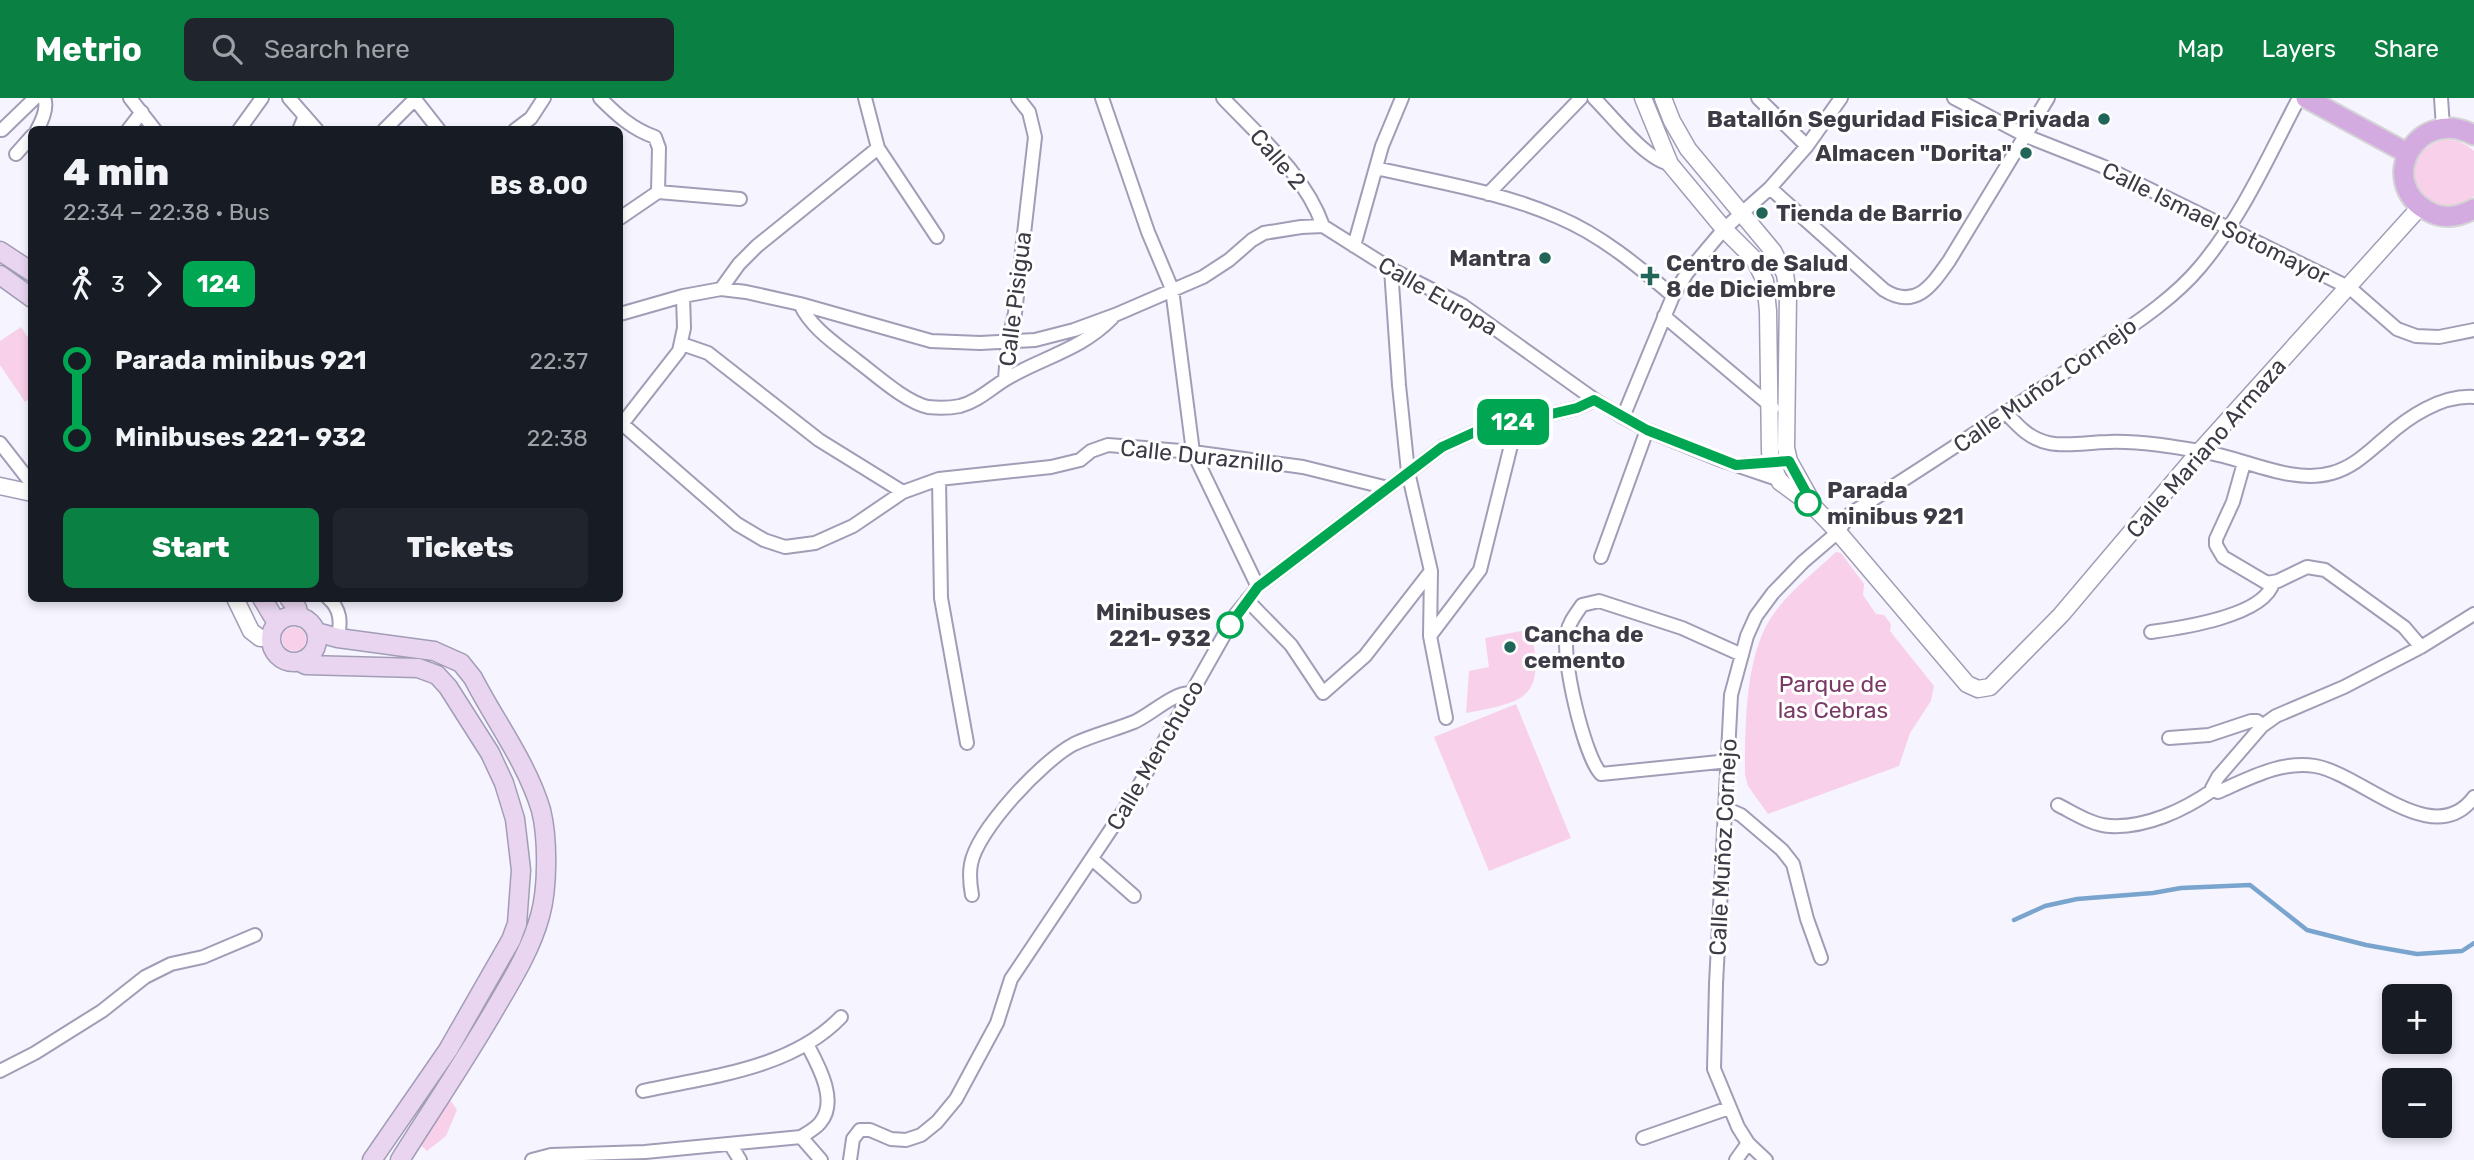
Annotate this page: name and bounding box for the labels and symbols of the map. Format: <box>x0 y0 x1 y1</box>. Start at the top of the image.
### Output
place label: Batallón Seguridad Fisica Privada <box>1707 105 2090 133</box>
marker: Batallón Seguridad Fisica Privada <box>2096 111 2112 127</box>
street label: Calle 2 <box>1244 123 1312 195</box>
place label: Almacen "Dorita" <box>1815 139 2012 167</box>
marker: Almacen "Dorita" <box>2018 145 2034 161</box>
street label: Calle Ismael Sotomayor <box>2098 156 2335 290</box>
place label: Tienda de Barrio <box>1776 199 1963 227</box>
marker: Tienda de Barrio <box>1754 205 1770 221</box>
street label: Calle Pisigua <box>993 230 1037 368</box>
place label: Mantra <box>1449 244 1531 272</box>
place label: Centro de Salud 8 de Diciembre <box>1666 249 1848 303</box>
marker: Mantra <box>1537 250 1553 266</box>
street label: Calle Europa <box>1373 251 1503 341</box>
marker: Centro de Salud 8 de Diciembre <box>1640 266 1660 286</box>
street label: Calle Muñoz Cornejo <box>1948 311 2142 459</box>
street label: Calle Mariano Armaza <box>2120 352 2292 544</box>
line badge: 124 <box>1473 399 1553 445</box>
street label: Calle Duraznillo <box>1119 433 1285 479</box>
place label: Parada minibus 921 <box>1827 476 1964 530</box>
marker: Parada minibus 921 <box>1795 490 1821 516</box>
place label: Minibuses 221- 932 <box>1096 598 1211 652</box>
marker: Minibuses 221- 932 <box>1217 612 1243 638</box>
place label: Cancha de cemento <box>1524 620 1644 674</box>
marker: Cancha de cemento <box>1502 639 1518 655</box>
park label: Parque de las Cebras <box>1778 670 1888 724</box>
street label: Calle Menchuco <box>1101 675 1209 835</box>
street label: Calle Muñoz Cornejo <box>1703 738 1743 956</box>

